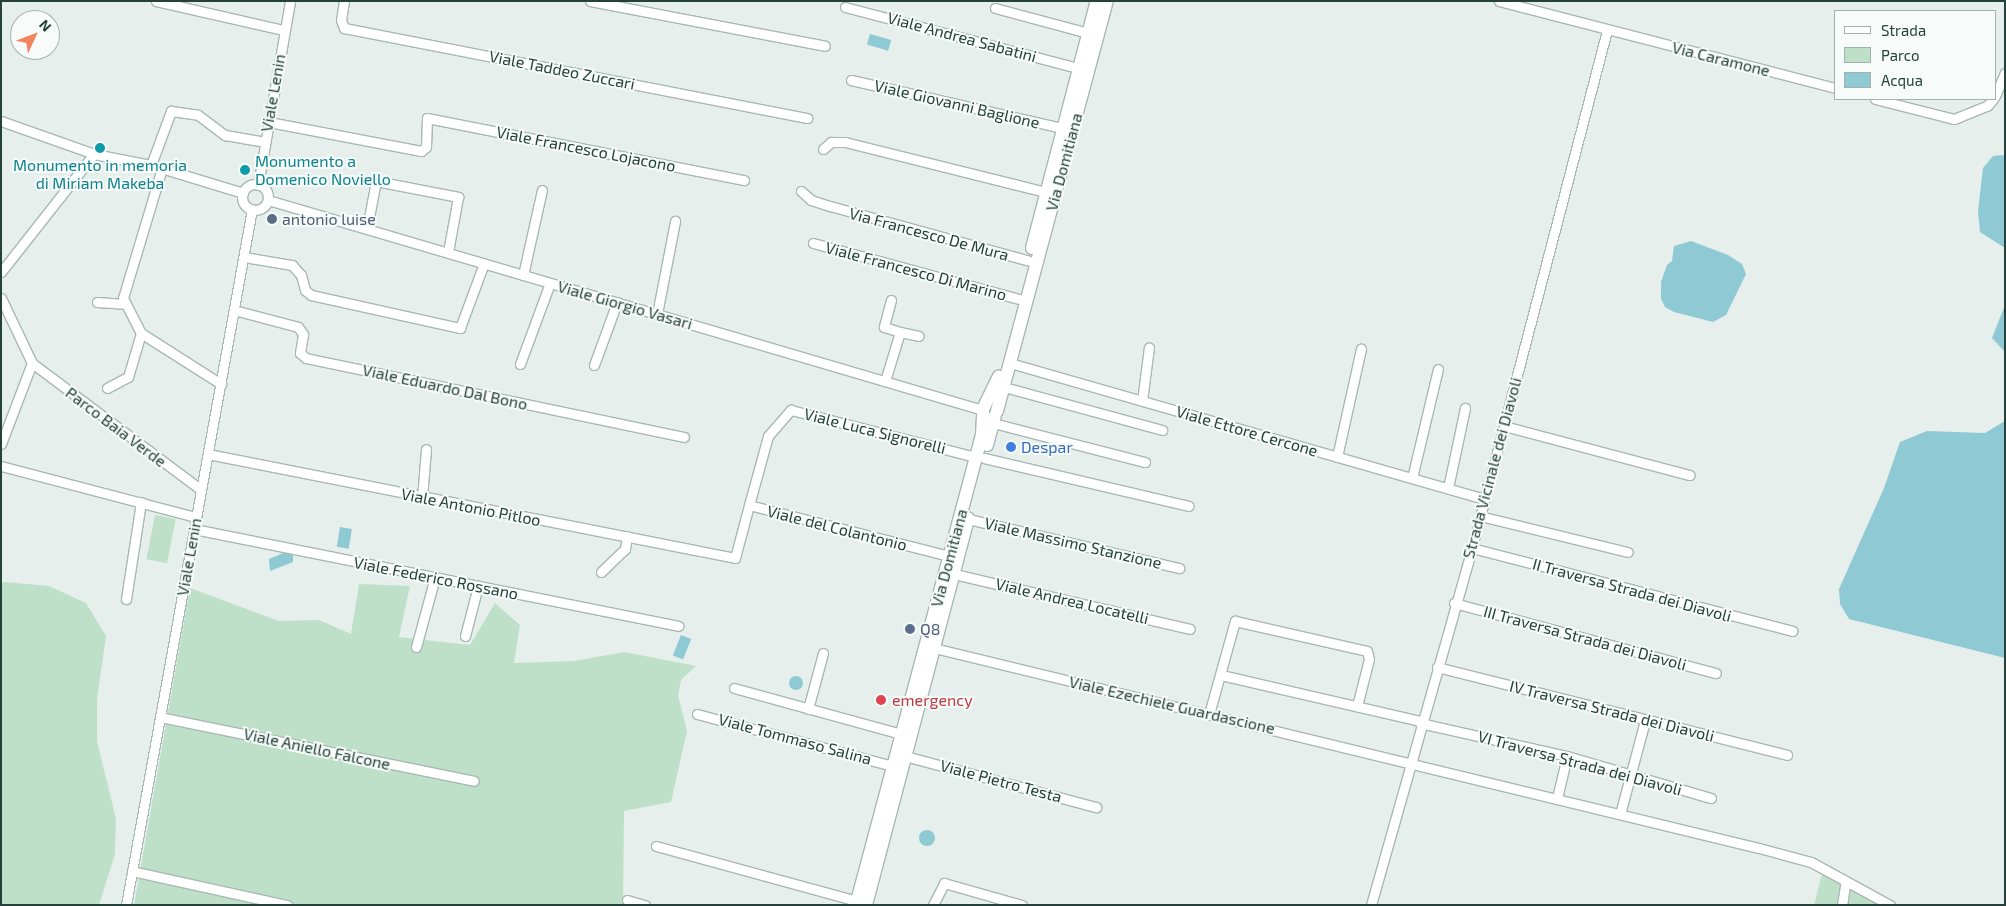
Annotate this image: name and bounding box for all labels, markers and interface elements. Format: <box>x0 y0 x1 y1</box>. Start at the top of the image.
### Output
street label: Viale Andrea Sabatini <box>885 8 1039 66</box>
north arrow <box>10 10 60 60</box>
legend <box>1834 10 1996 100</box>
text: N <box>36 16 55 35</box>
text: Strada <box>1881 21 1926 39</box>
street label: Via Caramone <box>1670 38 1772 80</box>
street label: Viale Taddeo Zuccari <box>487 46 637 94</box>
text: Parco <box>1881 46 1920 64</box>
street label: Viale Lenin <box>257 53 289 133</box>
text: Acqua <box>1881 71 1923 89</box>
street label: Viale Giovanni Baglione <box>872 76 1042 132</box>
street label: Via Domitiana <box>1042 111 1086 213</box>
street label: Viale Francesco Lojacono <box>495 122 677 176</box>
marker: Monumento in memoria di Miriam Makeba <box>94 142 106 154</box>
place label: Monumento a Domenico Noviello <box>255 151 391 189</box>
place label: Monumento in memoria di Miriam Makeba <box>13 155 187 193</box>
marker: Monumento a Domenico Noviello <box>239 164 251 176</box>
street label: Via Francesco De Mura <box>847 203 1011 265</box>
place label: antonio luise <box>282 209 376 229</box>
marker: antonio luise <box>266 213 278 225</box>
street label: Viale Francesco Di Marino <box>823 238 1009 304</box>
street label: Viale Giorgio Vasari <box>555 277 695 333</box>
street label: Viale Eduardo Dal Bono <box>361 360 529 414</box>
street label: Strada Vicinale dei Diavoli <box>1459 375 1525 561</box>
street label: Parco Baia Verde <box>62 383 170 471</box>
street label: Viale Ettore Cercone <box>1174 402 1320 460</box>
street label: Viale Luca Signorelli <box>802 404 948 458</box>
place label: Despar <box>1021 437 1073 457</box>
marker: Despar <box>1005 441 1017 453</box>
street label: Viale Antonio Pitloo <box>399 484 543 530</box>
street label: Viale del Colantonio <box>765 501 909 555</box>
street label: Via Domitiana <box>927 507 971 609</box>
street label: Viale Massimo Stanzione <box>983 513 1163 573</box>
street label: Viale Lenin <box>173 517 205 597</box>
street label: Viale Federico Rossano <box>352 553 520 603</box>
street label: II Traversa Strada dei Diavoli <box>1530 554 1734 626</box>
street label: Viale Andrea Locatelli <box>993 574 1151 628</box>
street label: III Traversa Strada dei Diavoli <box>1481 602 1689 674</box>
place label: Q8 <box>920 619 940 639</box>
marker: Q8 <box>904 623 916 635</box>
street label: Viale Ezechiele Guardascione <box>1067 672 1277 738</box>
street label: IV Traversa Strada dei Diavoli <box>1507 676 1717 746</box>
place label: emergency <box>892 690 973 710</box>
marker: emergency <box>874 693 888 707</box>
street label: Viale Tommaso Salina <box>716 709 874 769</box>
street label: Viale Aniello Falcone <box>242 724 392 774</box>
street label: VI Traversa Strada dei Diavoli <box>1476 726 1684 800</box>
street label: Viale Pietro Testa <box>938 755 1064 807</box>

